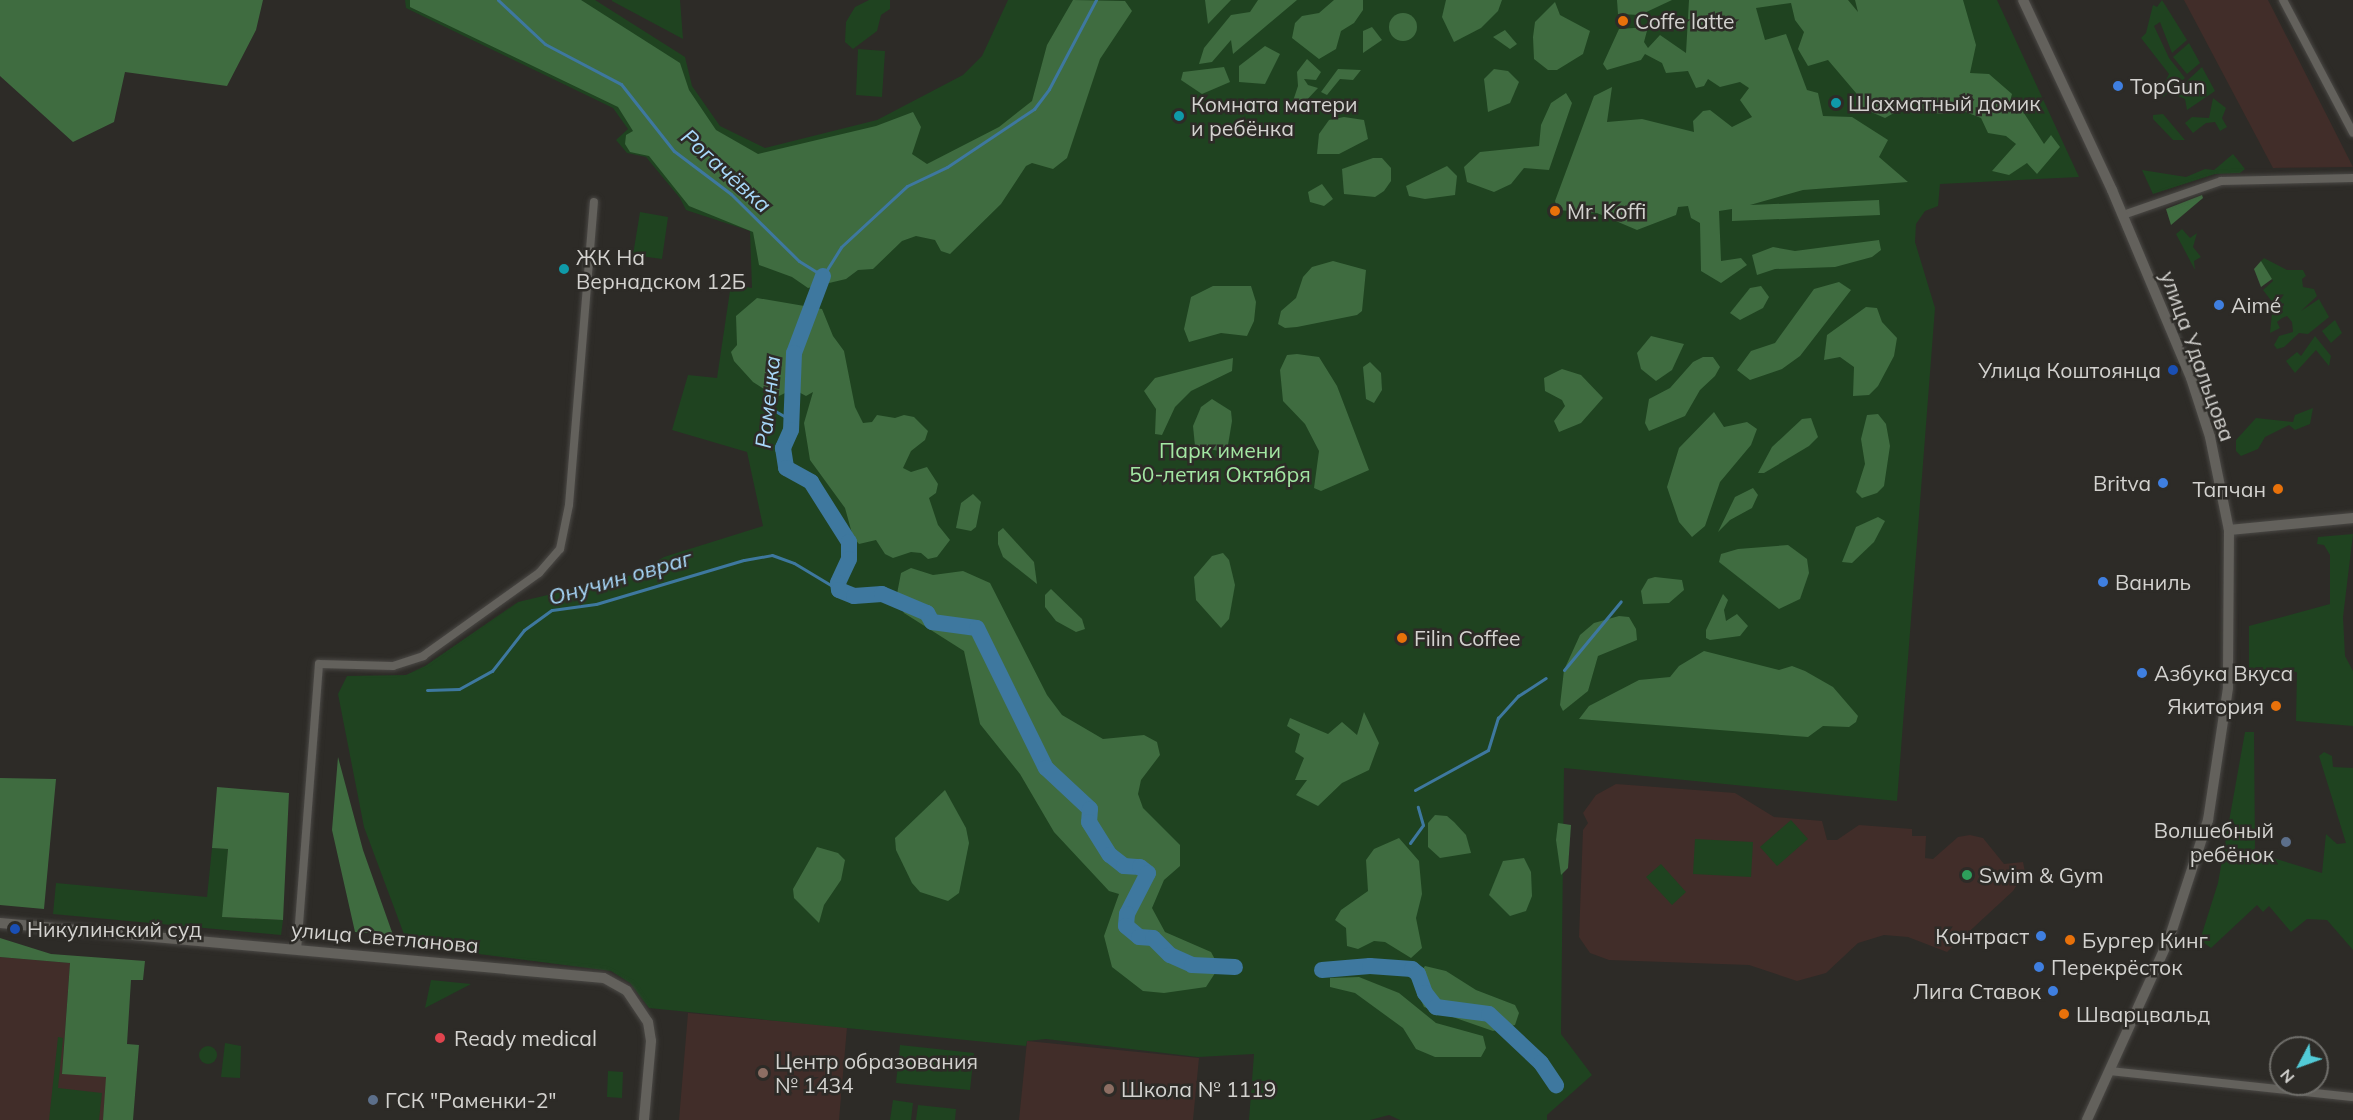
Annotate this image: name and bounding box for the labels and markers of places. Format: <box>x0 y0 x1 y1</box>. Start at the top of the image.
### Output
place label: Coffe latte <box>1635 8 1734 34</box>
marker: Coffe latte <box>1616 14 1630 28</box>
place label: TopGun <box>2130 73 2205 99</box>
marker: TopGun <box>2111 79 2125 93</box>
place label: Шахматный домик <box>1848 90 2041 116</box>
place label: Комната матери и ребёнка <box>1191 91 1358 141</box>
marker: Шахматный домик <box>1829 96 1843 110</box>
marker: Комната матери и ребёнка <box>1172 109 1186 123</box>
place label: Mr. Koffi <box>1567 198 1646 224</box>
marker: Mr. Koffi <box>1548 204 1562 218</box>
place label: ЖК На Вернадском 12Б <box>576 244 746 294</box>
marker: ЖК На Вернадском 12Б <box>557 262 571 276</box>
place label: Aimé <box>2231 292 2281 318</box>
marker: Aimé <box>2212 298 2226 312</box>
place label: Улица Коштоянца <box>1978 357 2161 383</box>
marker: Улица Коштоянца <box>2166 363 2180 377</box>
place label: Britva <box>2093 470 2151 496</box>
marker: Britva <box>2156 476 2170 490</box>
place label: Тапчан <box>2192 476 2266 502</box>
marker: Тапчан <box>2271 482 2285 496</box>
place label: Ваниль <box>2115 569 2191 595</box>
marker: Ваниль <box>2096 575 2110 589</box>
place label: Filin Coffee <box>1414 625 1521 651</box>
marker: Filin Coffee <box>1395 631 1409 645</box>
place label: Азбука Вкуса <box>2154 660 2293 686</box>
marker: Азбука Вкуса <box>2135 666 2149 680</box>
place label: Якитория <box>2167 693 2264 719</box>
marker: Якитория <box>2269 699 2283 713</box>
place label: Волшебный ребёнок <box>2154 817 2274 867</box>
marker: Волшебный ребёнок <box>2279 835 2293 849</box>
place label: Swim & Gym <box>1979 862 2104 888</box>
marker: Swim & Gym <box>1960 868 1974 882</box>
place label: Никулинский суд <box>27 916 202 942</box>
marker: Никулинский суд <box>8 922 22 936</box>
place label: Контраст <box>1935 923 2029 949</box>
place label: Бургер Кинг <box>2082 927 2208 953</box>
marker: Контраст <box>2034 929 2048 943</box>
marker: Бургер Кинг <box>2063 933 2077 947</box>
place label: Перекрёсток <box>2051 954 2183 980</box>
marker: Перекрёсток <box>2032 960 2046 974</box>
place label: Лига Ставок <box>1913 978 2041 1004</box>
marker: Лига Ставок <box>2046 984 2060 998</box>
place label: Шварцвальд <box>2076 1001 2210 1027</box>
marker: Шварцвальд <box>2057 1007 2071 1021</box>
place label: Ready medical <box>454 1025 597 1051</box>
marker: Ready medical <box>431 1029 449 1047</box>
place label: Центр образования № 1434 <box>775 1048 978 1098</box>
marker: Центр образования № 1434 <box>756 1066 770 1080</box>
place label: Школа № 1119 <box>1121 1076 1276 1102</box>
marker: Школа № 1119 <box>1102 1082 1116 1096</box>
place label: ГСК "Раменки-2" <box>385 1087 557 1113</box>
marker: ГСК "Раменки-2" <box>366 1093 380 1107</box>

